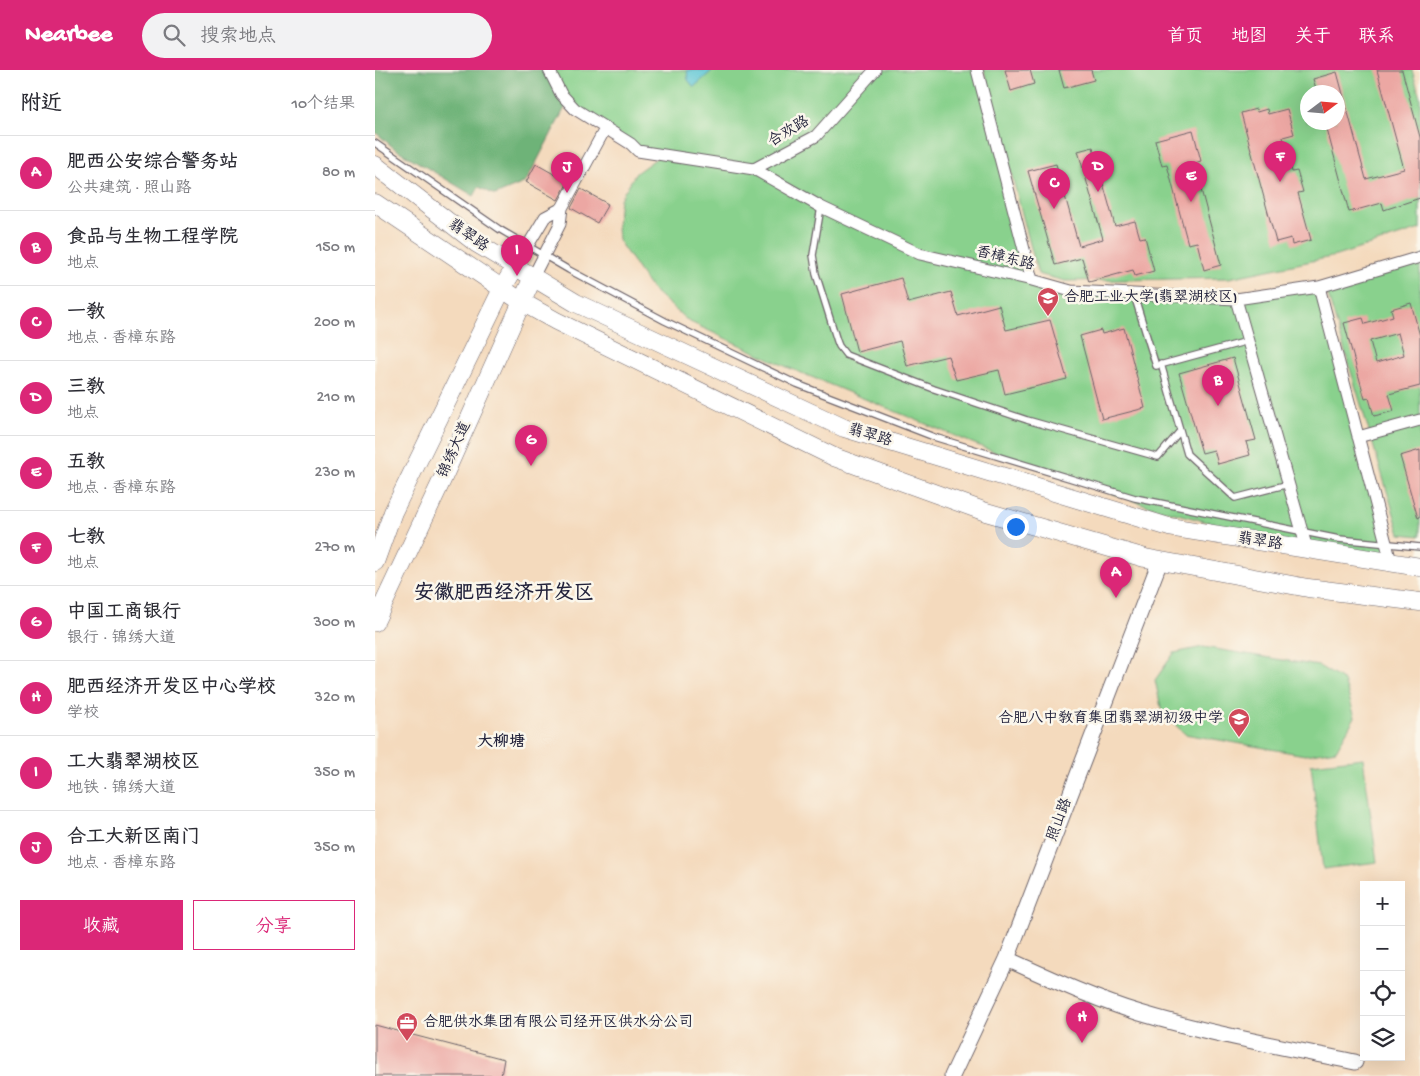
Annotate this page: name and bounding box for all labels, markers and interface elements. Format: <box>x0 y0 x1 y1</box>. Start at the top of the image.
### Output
search box <box>142 13 492 58</box>
text: Nearbee <box>25 21 112 50</box>
icon: search <box>160 21 188 49</box>
text: 搜索地点 <box>200 26 276 49</box>
text: 首页 <box>1167 27 1203 48</box>
text: 地图 <box>1231 27 1267 48</box>
text: 关于 <box>1295 27 1331 48</box>
text: 联系 <box>1359 27 1395 48</box>
north arrow <box>1300 85 1345 130</box>
text: 附近 <box>20 93 62 118</box>
text: 10个结果 <box>291 96 355 115</box>
street label: 合欢路 <box>765 113 813 151</box>
pin: F <box>1264 141 1296 182</box>
pin: D <box>1082 151 1114 192</box>
text: 肥西公安综合警务站 <box>67 152 238 175</box>
pin: J <box>551 152 583 193</box>
pin: E <box>1175 161 1207 202</box>
text: A <box>31 164 41 183</box>
text: 80 m <box>322 164 355 183</box>
pin: C <box>1038 168 1070 209</box>
text: 公共建筑 · 照山路 <box>67 180 192 199</box>
street label: 翡翠路 <box>444 216 492 256</box>
text: 食品与生物工程学院 <box>67 227 238 250</box>
pin: I <box>501 235 533 276</box>
text: B <box>32 239 40 258</box>
text: 150 m <box>316 239 355 258</box>
street label: 香樟东路 <box>974 243 1036 275</box>
text: 地点 <box>67 255 99 274</box>
school or university icon: 合肥工业大学(翡翠湖校区) <box>1036 286 1060 317</box>
place label: 合肥工业大学(翡翠湖校区) <box>1064 288 1238 307</box>
text: 一教 <box>67 302 105 325</box>
text: C <box>32 314 40 333</box>
text: 200 m <box>314 314 355 333</box>
text: 地点 · 香樟东路 <box>67 330 176 349</box>
pin: B <box>1202 365 1234 406</box>
text: 三教 <box>67 377 105 400</box>
text: D <box>31 389 41 408</box>
text: 210 m <box>316 389 355 408</box>
text: 地点 <box>67 405 99 424</box>
street label: 锦绣大道 <box>435 419 475 481</box>
street label: 翡翠路 <box>846 421 894 451</box>
pin: G <box>515 425 547 466</box>
text: 五教 <box>67 452 105 475</box>
text: E <box>31 464 41 483</box>
text: 230 m <box>315 464 355 483</box>
text: 地点 · 香樟东路 <box>67 480 176 499</box>
your location <box>1003 514 1029 540</box>
text: 七教 <box>67 527 105 550</box>
street label: 翡翠路 <box>1236 530 1284 554</box>
text: F <box>32 539 40 558</box>
text: 270 m <box>315 539 355 558</box>
text: 地点 <box>67 555 99 574</box>
pin: A <box>1100 557 1132 598</box>
district label: 安徽肥西经济开发区 <box>414 581 594 606</box>
text: 中国工商银行 <box>67 602 181 625</box>
text: G <box>31 614 41 633</box>
text: 300 m <box>313 614 355 633</box>
text: 银行 · 锦绣大道 <box>67 630 176 649</box>
text: 肥西经济开发区中心学校 <box>67 677 276 700</box>
text: H <box>31 689 41 708</box>
text: 320 m <box>315 689 355 708</box>
text: 学校 <box>67 705 99 724</box>
school or university icon: 合肥八中教育集团翡翠湖初级中学 <box>1227 707 1251 738</box>
place label: 合肥八中教育集团翡翠湖初级中学 <box>998 709 1223 728</box>
district label: 大柳塘 <box>477 733 525 753</box>
text: 工大翡翠湖校区 <box>67 752 200 775</box>
text: I <box>34 764 38 783</box>
text: 350 m <box>314 764 355 783</box>
text: 地铁 · 锦绣大道 <box>67 780 176 799</box>
street label: 照山路 <box>1044 796 1076 844</box>
text: 合工大新区南门 <box>67 827 200 850</box>
text: J <box>32 839 40 858</box>
text: 350 m <box>314 839 355 858</box>
text: 地点 · 香樟东路 <box>67 855 176 874</box>
map controls <box>1360 881 1405 1061</box>
button: + <box>1360 881 1405 926</box>
button: 收藏 <box>20 900 183 950</box>
button: 分享 <box>193 900 355 950</box>
button: − <box>1360 926 1405 971</box>
button: locate <box>1360 971 1405 1016</box>
pin: H <box>1066 1002 1098 1043</box>
office icon: 合肥供水集团有限公司经开区供水分公司 <box>395 1011 419 1042</box>
place label: 合肥供水集团有限公司经开区供水分公司 <box>423 1013 693 1032</box>
button: layers <box>1360 1016 1405 1061</box>

